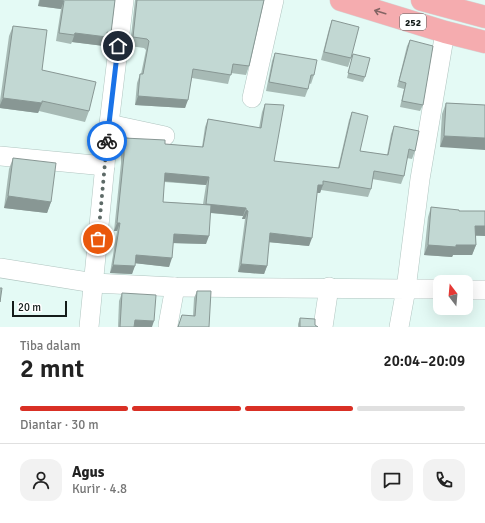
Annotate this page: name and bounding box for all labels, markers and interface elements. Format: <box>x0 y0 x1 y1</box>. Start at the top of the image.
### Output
one-way arrow <box>374 8 387 15</box>
road number: 252 <box>400 14 426 30</box>
pin <box>101 29 135 63</box>
icon: home <box>107 35 129 57</box>
courier <box>87 121 127 161</box>
icon: bike <box>96 130 118 152</box>
pin <box>81 222 115 256</box>
icon: bag <box>87 228 109 250</box>
north arrow <box>433 275 473 315</box>
map controls <box>433 275 473 315</box>
scale bar <box>12 299 67 318</box>
text: 20 m <box>18 301 41 314</box>
text: Tiba dalam <box>20 338 81 354</box>
text: 20:04–20:09 <box>384 352 465 370</box>
text: 2 mnt <box>20 353 84 385</box>
text: Diantar · 30 m <box>20 417 99 433</box>
button: person <box>20 459 62 501</box>
button: chat <box>371 459 413 501</box>
button: phone <box>423 459 465 501</box>
text: Agus <box>72 463 104 481</box>
text: Kurir · 4.8 <box>72 481 127 497</box>

